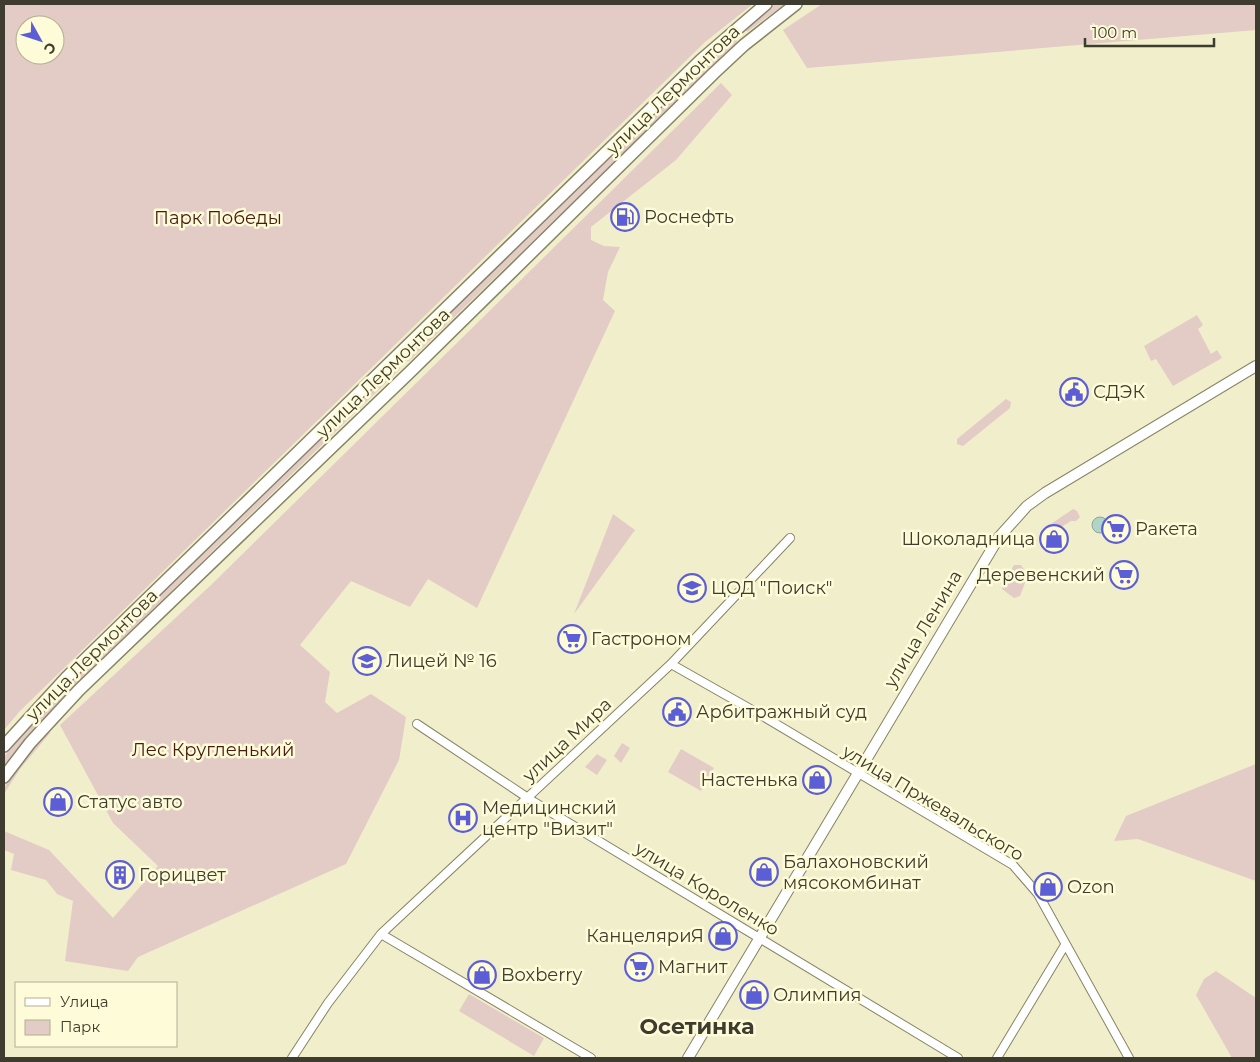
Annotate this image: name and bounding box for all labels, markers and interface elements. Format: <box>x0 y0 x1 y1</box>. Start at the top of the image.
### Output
north arrow <box>15 15 65 65</box>
scale bar <box>1085 15 1214 47</box>
street label: улица Лермонтова <box>601 21 744 160</box>
text: 100 m <box>1092 23 1137 42</box>
text: С <box>40 39 60 58</box>
fuel station icon: Роснефть <box>610 202 640 232</box>
place label: Роснефть <box>644 206 734 228</box>
park label: Парк Победы <box>154 207 282 229</box>
street label: улица Лермонтова <box>311 304 454 443</box>
public building icon: СДЭК <box>1059 377 1089 407</box>
place label: СДЭК <box>1093 381 1146 403</box>
supermarket icon: Ракета <box>1101 514 1131 544</box>
place label: Ракета <box>1135 518 1198 540</box>
shop icon: Шоколадница <box>1039 524 1069 554</box>
place label: Шоколадница <box>901 528 1035 550</box>
supermarket icon: Деревенский <box>1109 560 1139 590</box>
place label: Деревенский <box>977 564 1105 586</box>
street label: улица Ленина <box>879 566 967 693</box>
school or university icon: ЦОД "Поиск" <box>677 573 707 603</box>
place label: ЦОД "Поиск" <box>711 577 833 599</box>
street label: улица Лермонтова <box>21 585 162 726</box>
supermarket icon: Гастроном <box>557 624 587 654</box>
place label: Гастроном <box>591 628 691 650</box>
school or university icon: Лицей № 16 <box>352 646 382 676</box>
place label: Лицей № 16 <box>386 650 497 672</box>
street label: улица Мира <box>517 693 616 787</box>
public building icon: Арбитражный суд <box>662 697 692 727</box>
place label: Арбитражный суд <box>696 701 867 723</box>
park label: Лес Кругленький <box>132 739 294 761</box>
street label: улица Пржевальского <box>837 740 1028 866</box>
shop icon: Настенька <box>802 765 832 795</box>
place label: Настенька <box>701 769 798 791</box>
shop icon: Статус авто <box>43 787 73 817</box>
place label: Статус авто <box>77 791 183 813</box>
place label: Медицинский центр "Визит" <box>482 797 617 840</box>
hospital icon: Медицинский центр "Визит" <box>448 803 478 833</box>
street label: улица Короленко <box>630 837 783 941</box>
place label: Балахоновский мясокомбинат <box>783 851 929 894</box>
shop icon: Балахоновский мясокомбинат <box>749 857 779 887</box>
building icon: Горицвет <box>105 860 135 890</box>
place label: Горицвет <box>139 864 226 886</box>
shop icon: Ozon <box>1033 872 1063 902</box>
place label: Ozon <box>1067 876 1115 898</box>
shop icon: КанцеляриЯ <box>708 921 738 951</box>
place label: КанцеляриЯ <box>586 925 704 947</box>
supermarket icon: Магнит <box>624 952 654 982</box>
place label: Магнит <box>658 956 728 978</box>
shop icon: Boxberry <box>467 960 497 990</box>
place label: Boxberry <box>501 964 582 986</box>
shop icon: Олимпия <box>739 980 769 1010</box>
legend <box>15 982 178 1047</box>
place label: Олимпия <box>773 984 861 1006</box>
text: Улица <box>60 992 108 1011</box>
district label: Осетинка <box>640 1013 755 1040</box>
text: Парк <box>60 1017 100 1036</box>

